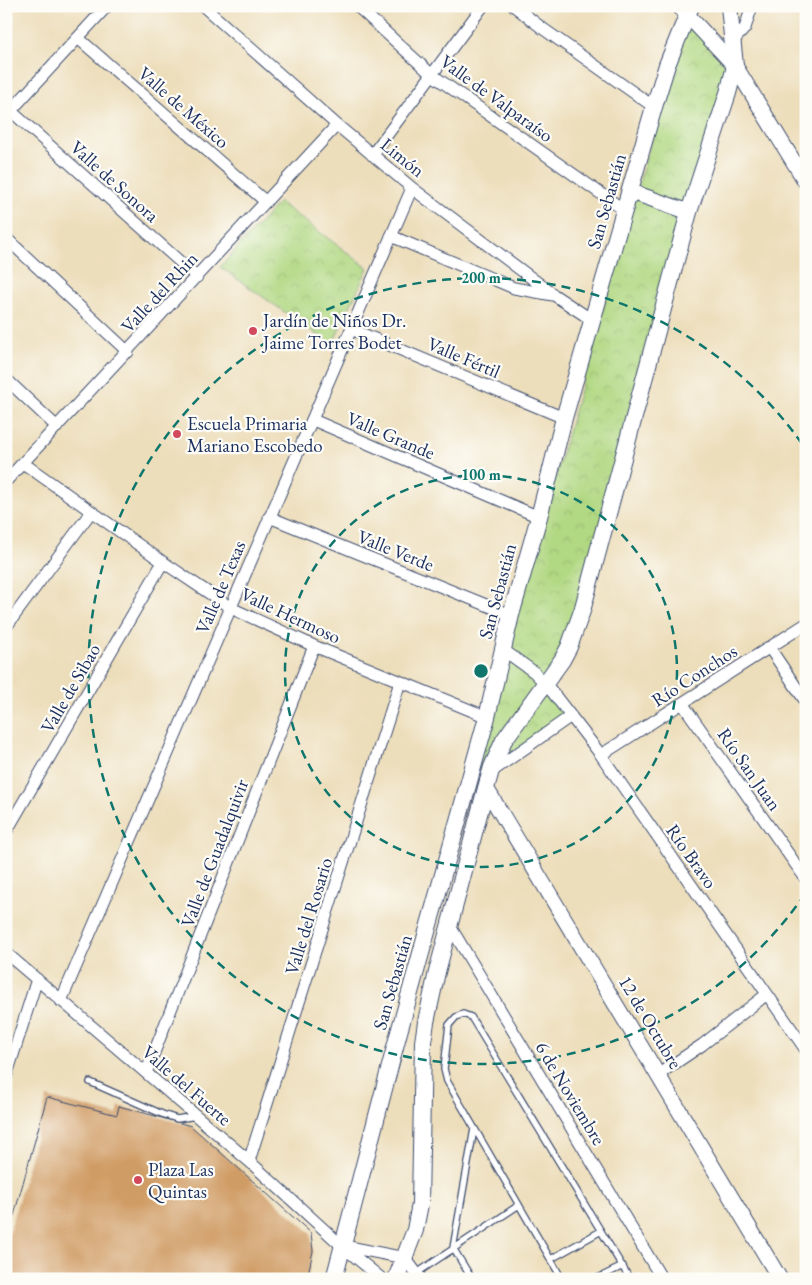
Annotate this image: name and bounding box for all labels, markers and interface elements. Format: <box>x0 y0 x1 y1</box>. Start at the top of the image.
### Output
street label: Valle de Valparaíso <box>435 49 558 148</box>
street label: Valle de México <box>133 61 235 154</box>
street label: Limón <box>375 132 430 183</box>
street label: Valle de Sonora <box>65 135 165 228</box>
street label: San Sebastián <box>581 151 632 252</box>
street label: Valle del Rhin <box>115 246 203 338</box>
text: 200 m <box>461 268 501 287</box>
place label: Jardín de Niños Dr. Jaime Torres Bodet <box>261 308 406 355</box>
marker: Jardín de Niños Dr. Jaime Torres Bodet <box>247 325 259 337</box>
street label: Valle Fértil <box>424 331 504 384</box>
street label: Valle Grande <box>343 406 439 465</box>
place label: Escuela Primaria Mariano Escobedo <box>187 411 323 458</box>
marker: Escuela Primaria Mariano Escobedo <box>171 428 183 440</box>
text: 100 m <box>461 465 501 484</box>
street label: Valle Verde <box>354 524 438 577</box>
street label: Valle de Texas <box>190 537 251 638</box>
street label: San Sebastián <box>473 541 522 642</box>
street label: Valle Hermoso <box>237 581 345 650</box>
street label: Río Conchos <box>647 638 742 712</box>
street label: Valle de Sibao <box>35 639 106 738</box>
centre of rings <box>472 662 490 680</box>
street label: Río San Juan <box>712 723 787 816</box>
street label: Valle de Guadalquivir <box>175 775 254 931</box>
street label: Río Bravo <box>660 819 723 894</box>
street label: Valle del Rosario <box>279 855 338 978</box>
street label: San Sebastián <box>367 932 418 1033</box>
street label: 12 de Octubre <box>613 971 688 1074</box>
street label: 6 de Noviembre <box>530 1037 611 1150</box>
street label: Valle del Fuerte <box>137 1040 237 1131</box>
place label: Plaza Las Quintas <box>148 1157 214 1204</box>
marker: Plaza Las Quintas <box>132 1174 144 1186</box>

